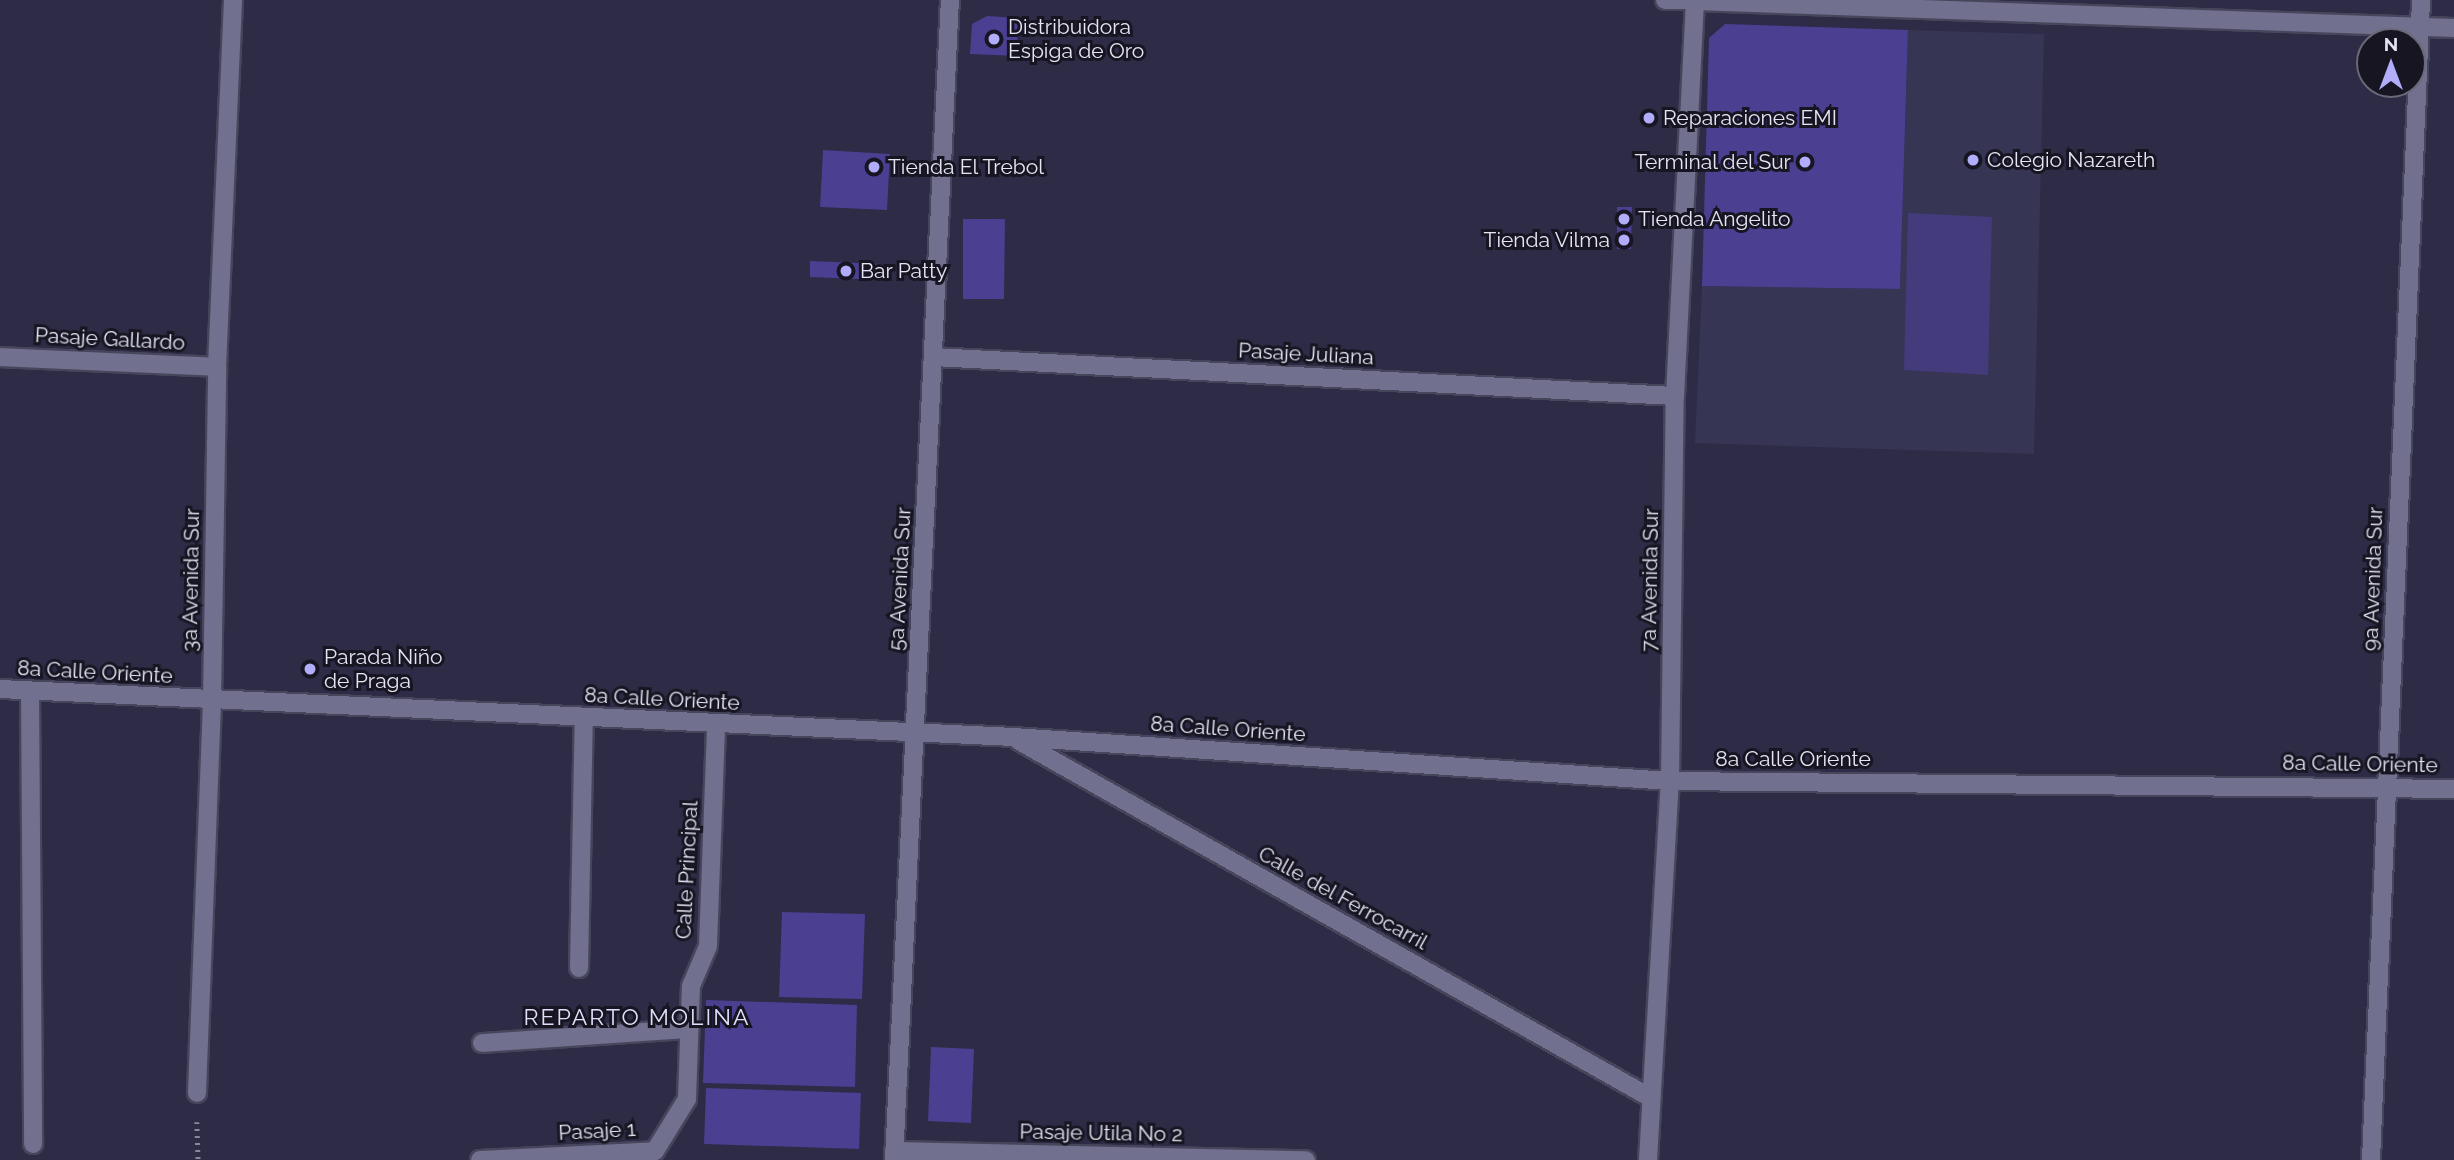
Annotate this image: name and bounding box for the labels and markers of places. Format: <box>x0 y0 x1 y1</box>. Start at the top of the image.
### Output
place label: Distribuidora Espiga de Oro <box>1008 14 1144 64</box>
marker: Distribuidora Espiga de Oro <box>986 31 1002 47</box>
place label: Reparaciones EMI <box>1663 105 1837 131</box>
marker: Reparaciones EMI <box>1641 110 1657 126</box>
place label: Colegio Nazareth <box>1987 147 2155 173</box>
place label: Terminal del Sur <box>1633 149 1791 175</box>
marker: Colegio Nazareth <box>1965 152 1981 168</box>
place label: Tienda El Trebol <box>888 154 1045 180</box>
marker: Terminal del Sur <box>1797 154 1813 170</box>
marker: Tienda El Trebol <box>866 159 882 175</box>
place label: Tienda Angelito <box>1638 206 1791 232</box>
marker: Tienda Angelito <box>1616 211 1632 227</box>
place label: Tienda Vilma <box>1483 227 1610 253</box>
marker: Tienda Vilma <box>1616 232 1632 248</box>
place label: Bar Patty <box>860 258 948 284</box>
marker: Bar Patty <box>838 263 854 279</box>
place label: Parada Niño de Praga <box>324 644 443 694</box>
marker: Parada Niño de Praga <box>302 661 318 677</box>

